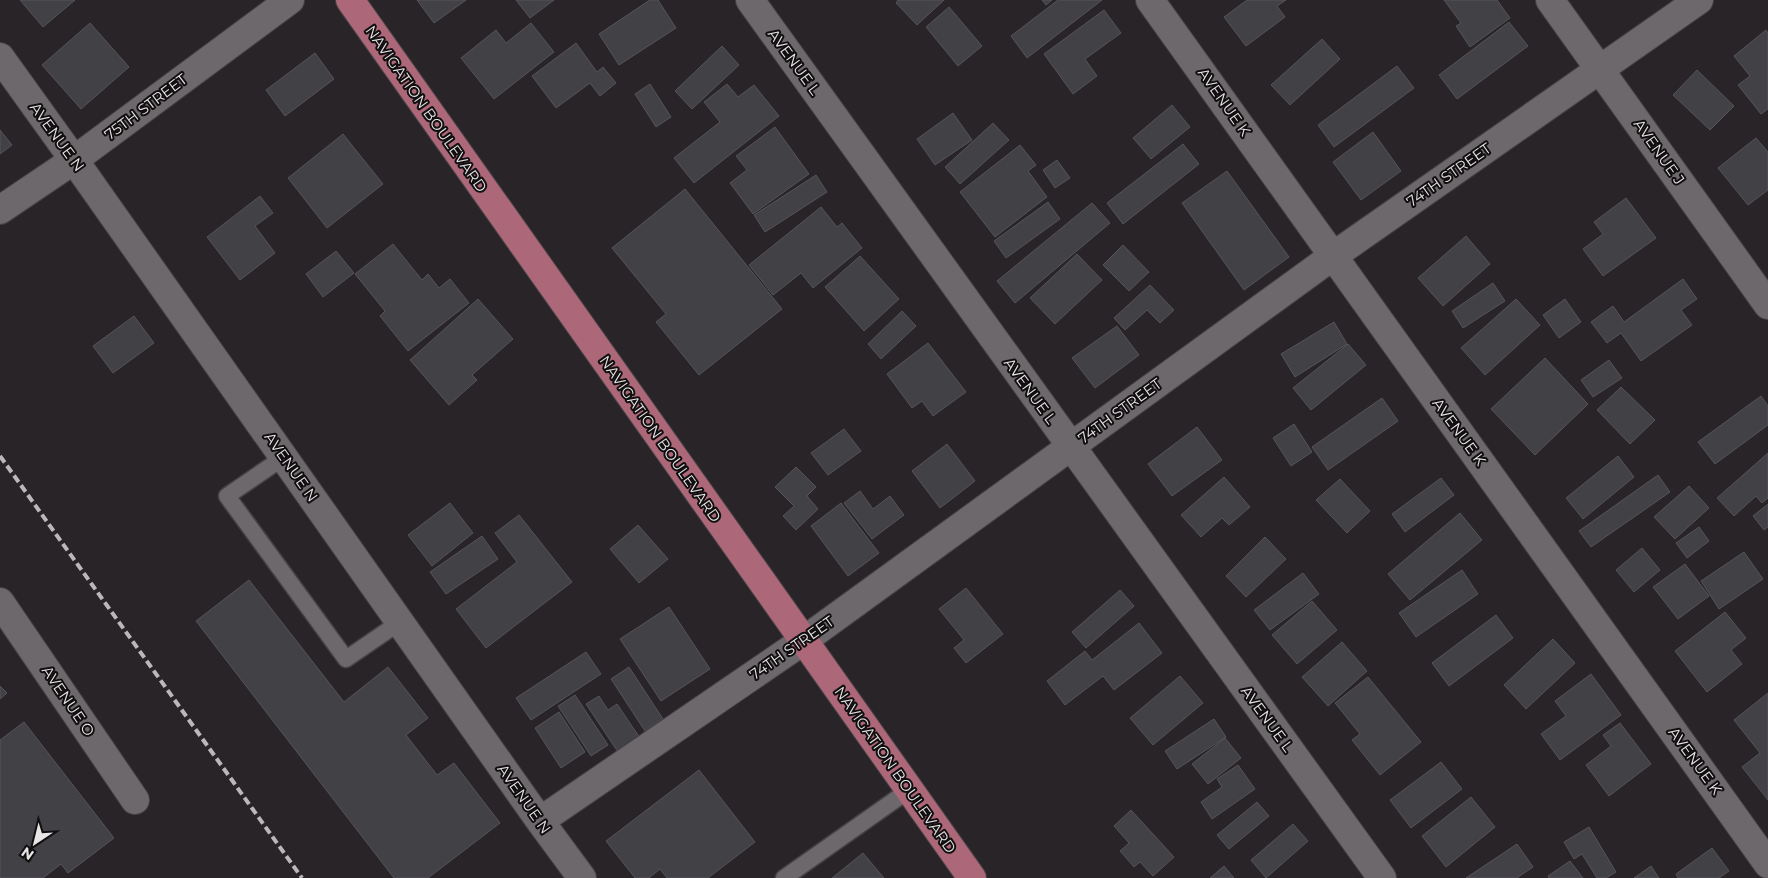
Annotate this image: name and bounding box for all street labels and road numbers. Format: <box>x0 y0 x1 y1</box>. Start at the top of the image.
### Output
street label: NAVIGATION BOULEVARD <box>361 22 491 196</box>
street label: AVENUE L <box>764 25 825 99</box>
street label: AVENUE K <box>1194 64 1255 140</box>
street label: 75TH STREET <box>101 69 191 144</box>
street label: AVENUE N <box>26 98 89 175</box>
street label: AVENUE J <box>1630 115 1689 188</box>
street label: 74TH STREET <box>1403 138 1495 211</box>
street label: NAVIGATION BOULEVARD <box>595 352 725 526</box>
street label: AVENUE L <box>1000 354 1061 428</box>
street label: 74TH STREET <box>1074 374 1166 447</box>
street label: AVENUE K <box>1428 394 1491 470</box>
street label: AVENUE N <box>260 428 322 505</box>
street label: 74TH STREET <box>746 611 838 684</box>
street label: AVENUE O <box>38 662 99 740</box>
street label: AVENUE L <box>1237 682 1298 756</box>
street label: NAVIGATION BOULEVARD <box>830 683 960 857</box>
street label: AVENUE K <box>1664 723 1727 799</box>
street label: AVENUE N <box>493 760 555 837</box>

